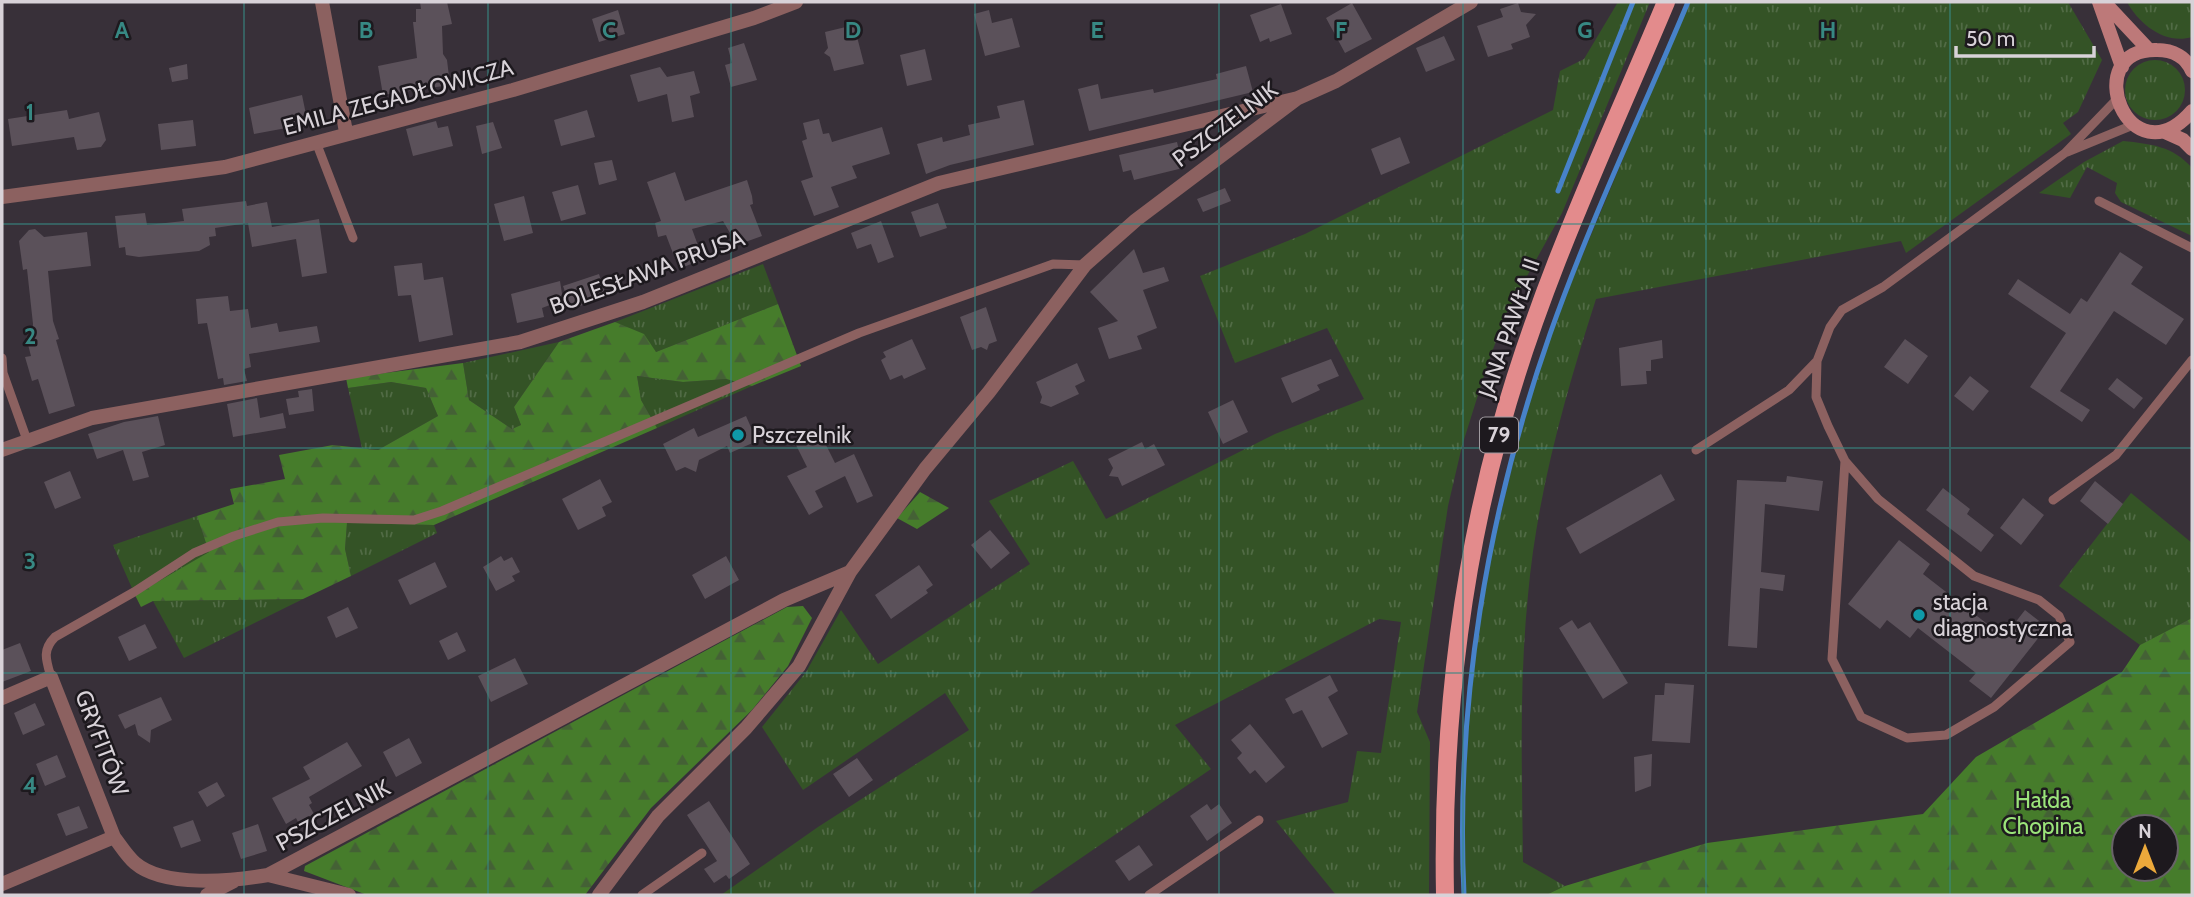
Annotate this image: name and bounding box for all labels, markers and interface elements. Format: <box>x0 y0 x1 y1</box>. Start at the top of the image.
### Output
scale bar <box>1956 14 2094 58</box>
text: A <box>115 16 130 44</box>
text: B <box>359 16 373 44</box>
text: C <box>602 16 616 44</box>
text: D <box>845 16 861 44</box>
text: E <box>1090 16 1104 44</box>
text: F <box>1335 16 1347 44</box>
text: G <box>1577 16 1593 44</box>
text: H <box>1820 16 1836 44</box>
text: 50 m <box>1966 26 2015 51</box>
street label: EMILA ZEGADŁOWICZA <box>280 53 516 141</box>
street label: PSZCZELNIK <box>1167 75 1283 173</box>
text: 1 <box>26 98 34 126</box>
street label: BOLESŁAWA PRUSA <box>546 224 748 320</box>
street label: JANA PAWŁA II <box>1472 255 1546 402</box>
text: 2 <box>24 322 36 350</box>
road number: 79 <box>1480 418 1518 452</box>
place label: Pszczelnik <box>752 421 852 449</box>
marker: Pszczelnik <box>730 427 746 443</box>
text: 3 <box>24 547 36 575</box>
place label: stacja diagnostyczna <box>1933 588 2072 642</box>
marker: stacja diagnostyczna <box>1911 607 1927 623</box>
street label: GRYFITÓW <box>69 686 135 800</box>
text: 4 <box>23 771 37 799</box>
street label: PSZCZELNIK <box>271 773 395 857</box>
park label: Hałda Chopina <box>2003 786 2083 840</box>
north arrow <box>2110 813 2180 883</box>
text: N <box>2138 820 2152 843</box>

